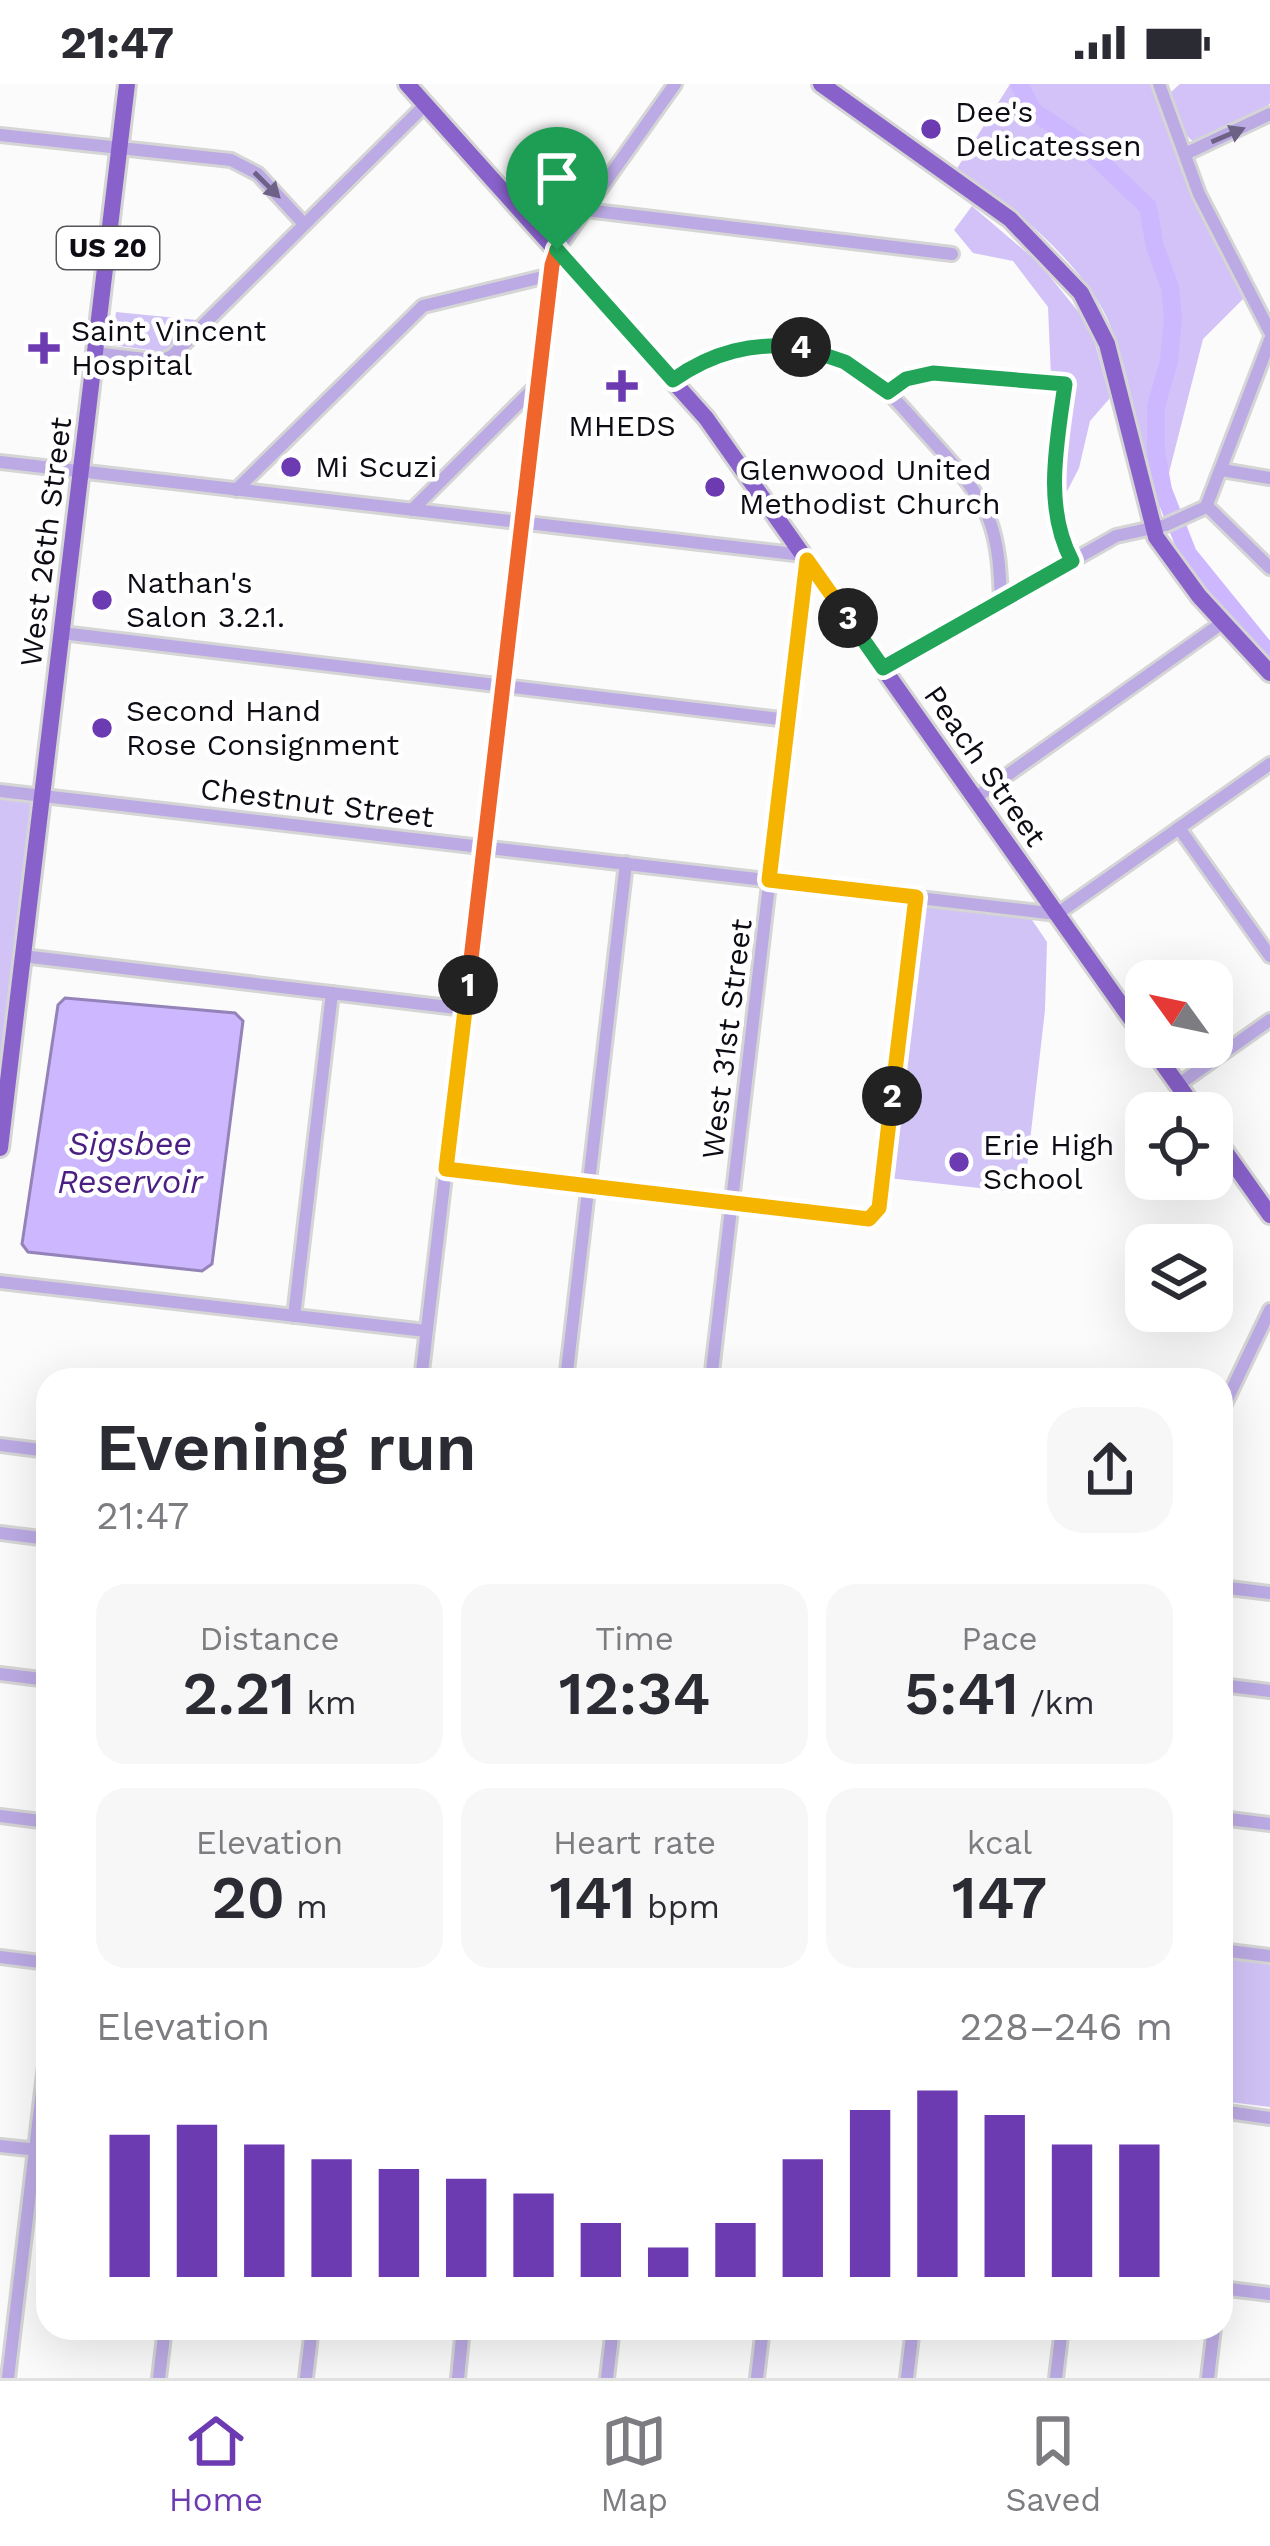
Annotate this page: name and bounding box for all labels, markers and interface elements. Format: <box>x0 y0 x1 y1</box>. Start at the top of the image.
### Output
text: 21:47 <box>60 16 174 69</box>
place label: Dee's Delicatessen <box>955 94 1142 163</box>
marker: Dee's Delicatessen <box>918 116 944 142</box>
one-way arrow <box>1211 125 1246 145</box>
pin <box>506 127 608 250</box>
icon: arrive <box>524 145 590 211</box>
one-way arrow <box>252 170 281 198</box>
road number: US 20 <box>57 227 159 269</box>
place label: Saint Vincent Hospital <box>71 313 266 382</box>
pin: 4 <box>771 317 831 377</box>
text: 4 <box>790 327 812 366</box>
marker: Saint Vincent Hospital <box>28 332 60 364</box>
marker: MHEDS <box>606 370 638 402</box>
place label: MHEDS <box>568 408 676 443</box>
street label: West 26th Street <box>13 415 78 669</box>
place label: Mi Scuzi <box>315 449 437 484</box>
place label: Glenwood United Methodist Church <box>739 452 1001 521</box>
marker: Mi Scuzi <box>278 454 304 480</box>
marker: Glenwood United Methodist Church <box>702 474 728 500</box>
place label: Nathan's Salon 3.2.1. <box>126 565 285 634</box>
marker: Nathan's Salon 3.2.1. <box>89 587 115 613</box>
pin: 3 <box>818 588 878 648</box>
text: 3 <box>838 598 858 637</box>
street label: Peach Street <box>917 679 1054 853</box>
place label: Second Hand Rose Consignment <box>126 693 400 762</box>
marker: Second Hand Rose Consignment <box>89 715 115 741</box>
street label: Chestnut Street <box>198 771 436 834</box>
street label: West 31st Street <box>694 916 759 1161</box>
pin: 1 <box>438 955 498 1015</box>
north arrow <box>1125 960 1233 1068</box>
map controls <box>1125 960 1233 1332</box>
text: 1 <box>461 965 475 1004</box>
pin: 2 <box>862 1066 922 1126</box>
text: 2 <box>882 1076 902 1115</box>
button: locate <box>1125 1092 1233 1200</box>
water label: Sigsbee Reservoir <box>57 1124 204 1201</box>
place label: Erie High School <box>983 1127 1114 1196</box>
marker: Erie High School <box>946 1149 972 1175</box>
button: layers <box>1125 1224 1233 1332</box>
button: share <box>1047 1407 1173 1533</box>
text: Evening run <box>96 1409 477 1486</box>
text: 21:47 <box>96 1493 189 1538</box>
text: Distance <box>199 1619 340 1658</box>
text: Time <box>595 1619 674 1658</box>
text: Pace <box>961 1619 1038 1658</box>
text: 2.21 <box>182 1658 295 1729</box>
text: 12:34 <box>559 1658 710 1729</box>
text: 5:41 <box>904 1658 1019 1729</box>
text: km <box>295 1683 357 1722</box>
text: /km <box>1019 1683 1095 1722</box>
text: Elevation <box>196 1823 343 1862</box>
text: Heart rate <box>553 1823 716 1862</box>
text: kcal <box>967 1823 1032 1862</box>
text: 20 <box>211 1862 285 1933</box>
text: 141 <box>549 1862 636 1933</box>
text: 147 <box>952 1862 1047 1933</box>
text: m <box>285 1887 328 1926</box>
text: bpm <box>636 1887 720 1926</box>
text: Elevation <box>96 2004 270 2049</box>
text: 228–246 m <box>960 2004 1173 2049</box>
tab: Home <box>169 2408 263 2519</box>
tab: Map <box>601 2408 668 2519</box>
tab: Saved <box>1005 2408 1101 2519</box>

